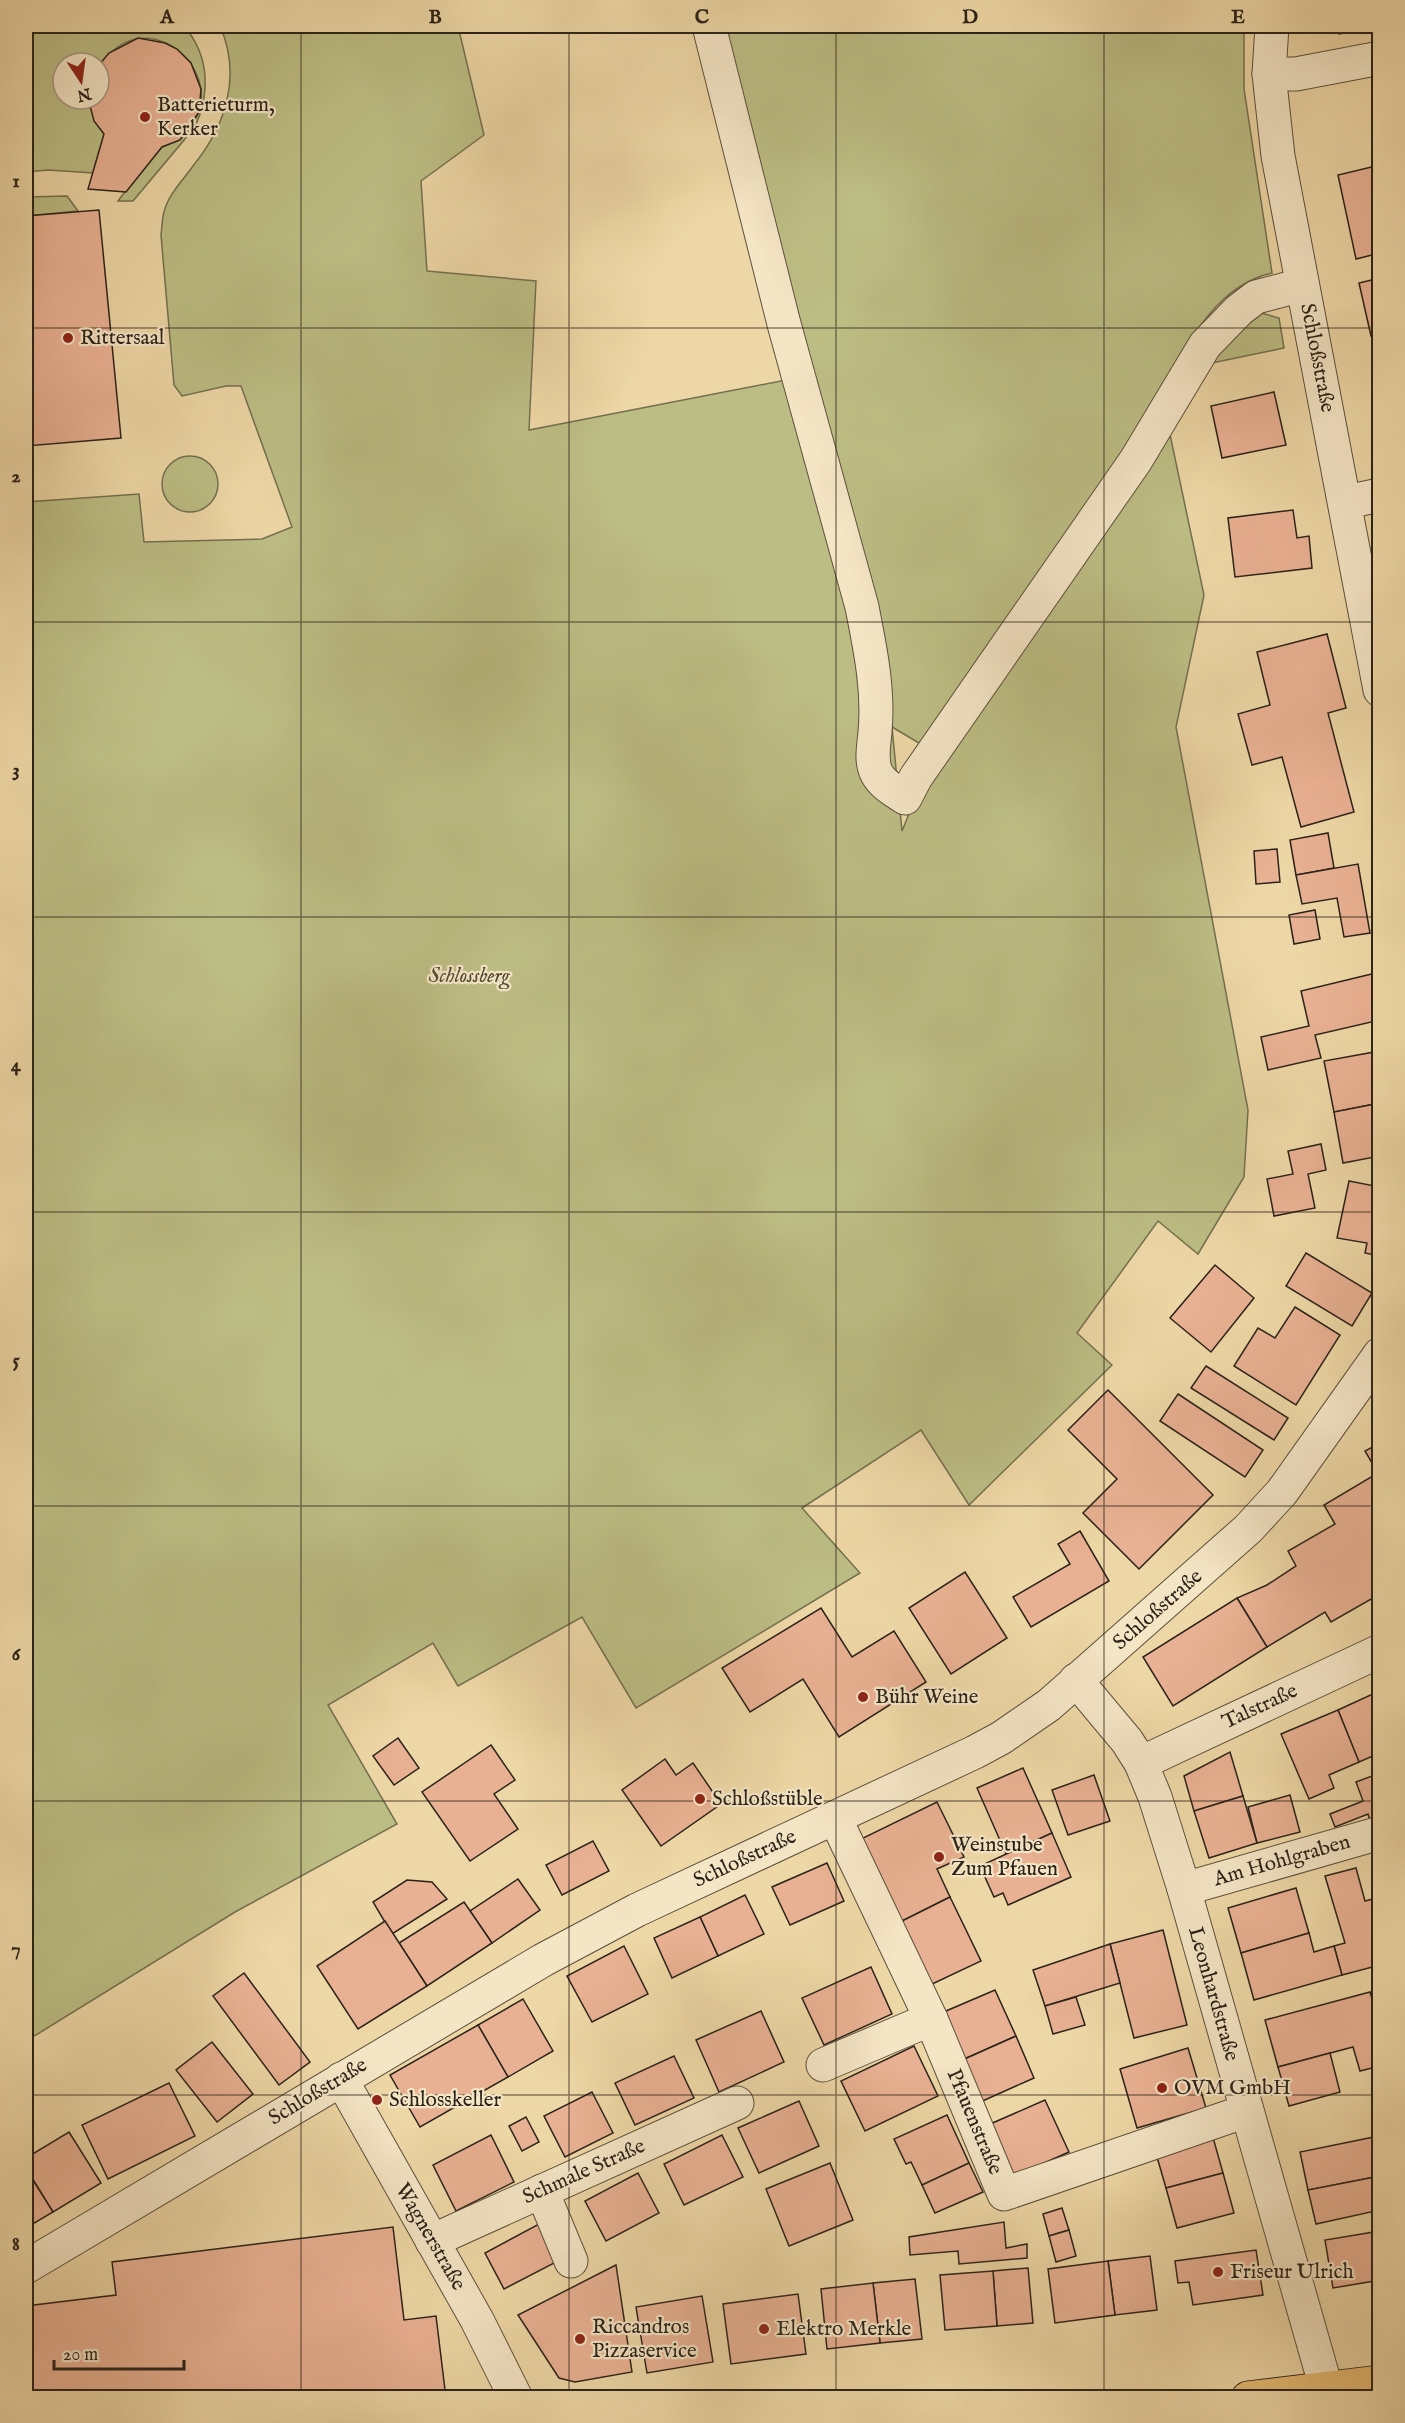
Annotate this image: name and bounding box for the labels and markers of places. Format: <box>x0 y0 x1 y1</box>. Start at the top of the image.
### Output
place label: Batterieturm, Kerker <box>157 92 275 143</box>
marker: Batterieturm, Kerker <box>138 110 152 124</box>
place label: Rittersaal <box>80 325 165 352</box>
marker: Rittersaal <box>61 331 75 345</box>
place label: Bühr Weine <box>875 1684 979 1711</box>
marker: Bühr Weine <box>856 1690 870 1704</box>
place label: Schloßstüble <box>712 1786 823 1813</box>
marker: Schloßstüble <box>693 1792 707 1806</box>
place label: Weinstube Zum Pfauen <box>951 1832 1058 1883</box>
marker: Weinstube Zum Pfauen <box>932 1850 946 1864</box>
place label: OVM GmbH <box>1174 2075 1291 2102</box>
marker: OVM GmbH <box>1155 2081 1169 2095</box>
place label: Schlosskeller <box>389 2087 501 2114</box>
marker: Schlosskeller <box>370 2093 384 2107</box>
place label: Friseur Ulrich <box>1230 2259 1354 2286</box>
marker: Friseur Ulrich <box>1211 2265 1225 2279</box>
place label: Riccandros Pizzaservice <box>592 2314 697 2365</box>
place label: Elektro Merkle <box>776 2316 912 2343</box>
marker: Elektro Merkle <box>757 2322 771 2336</box>
marker: Riccandros Pizzaservice <box>573 2332 587 2346</box>

